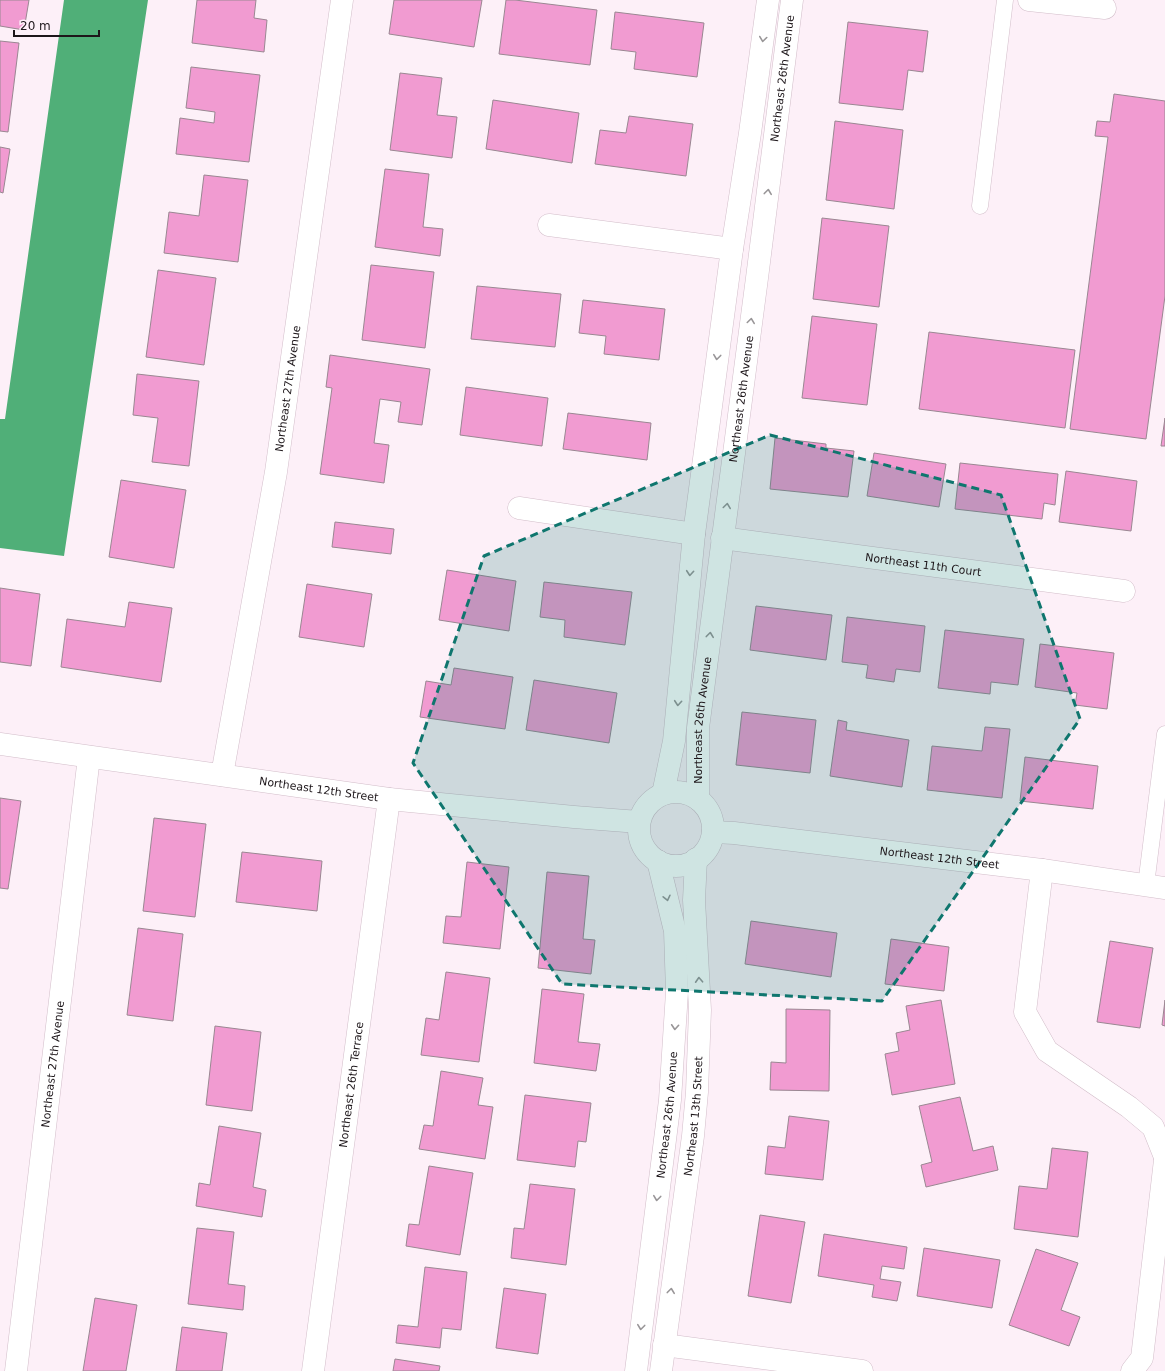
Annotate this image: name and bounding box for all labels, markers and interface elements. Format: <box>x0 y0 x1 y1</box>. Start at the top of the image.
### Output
scale bar <box>14 12 99 38</box>
street label: Northeast 26th Avenue <box>768 14 797 143</box>
text: 20 m <box>20 19 51 33</box>
one-way arrow <box>759 36 768 42</box>
one-way arrow <box>763 189 772 196</box>
one-way arrow <box>746 318 755 325</box>
street label: Northeast 27th Avenue <box>272 324 303 453</box>
street label: Northeast 26th Avenue <box>726 334 756 463</box>
one-way arrow <box>713 354 722 360</box>
one-way arrow <box>722 503 731 509</box>
street label: Northeast 11th Court <box>864 550 983 579</box>
one-way arrow <box>686 570 695 576</box>
one-way arrow <box>705 632 714 638</box>
street label: Northeast 26th Avenue <box>691 656 714 784</box>
one-way arrow <box>674 700 683 706</box>
street label: Northeast 12th Street <box>258 774 380 804</box>
street label: Northeast 12th Street <box>879 844 1001 871</box>
one-way arrow <box>663 895 671 901</box>
one-way arrow <box>694 977 703 984</box>
street label: Northeast 27th Avenue <box>38 1000 66 1128</box>
street label: Northeast 26th Terrace <box>336 1021 366 1148</box>
one-way arrow <box>670 1024 679 1030</box>
street label: Northeast 26th Avenue <box>654 1051 680 1179</box>
street label: Northeast 13th Street <box>681 1055 705 1177</box>
one-way arrow <box>653 1195 662 1201</box>
one-way arrow <box>667 1288 676 1294</box>
one-way arrow <box>637 1324 646 1330</box>

